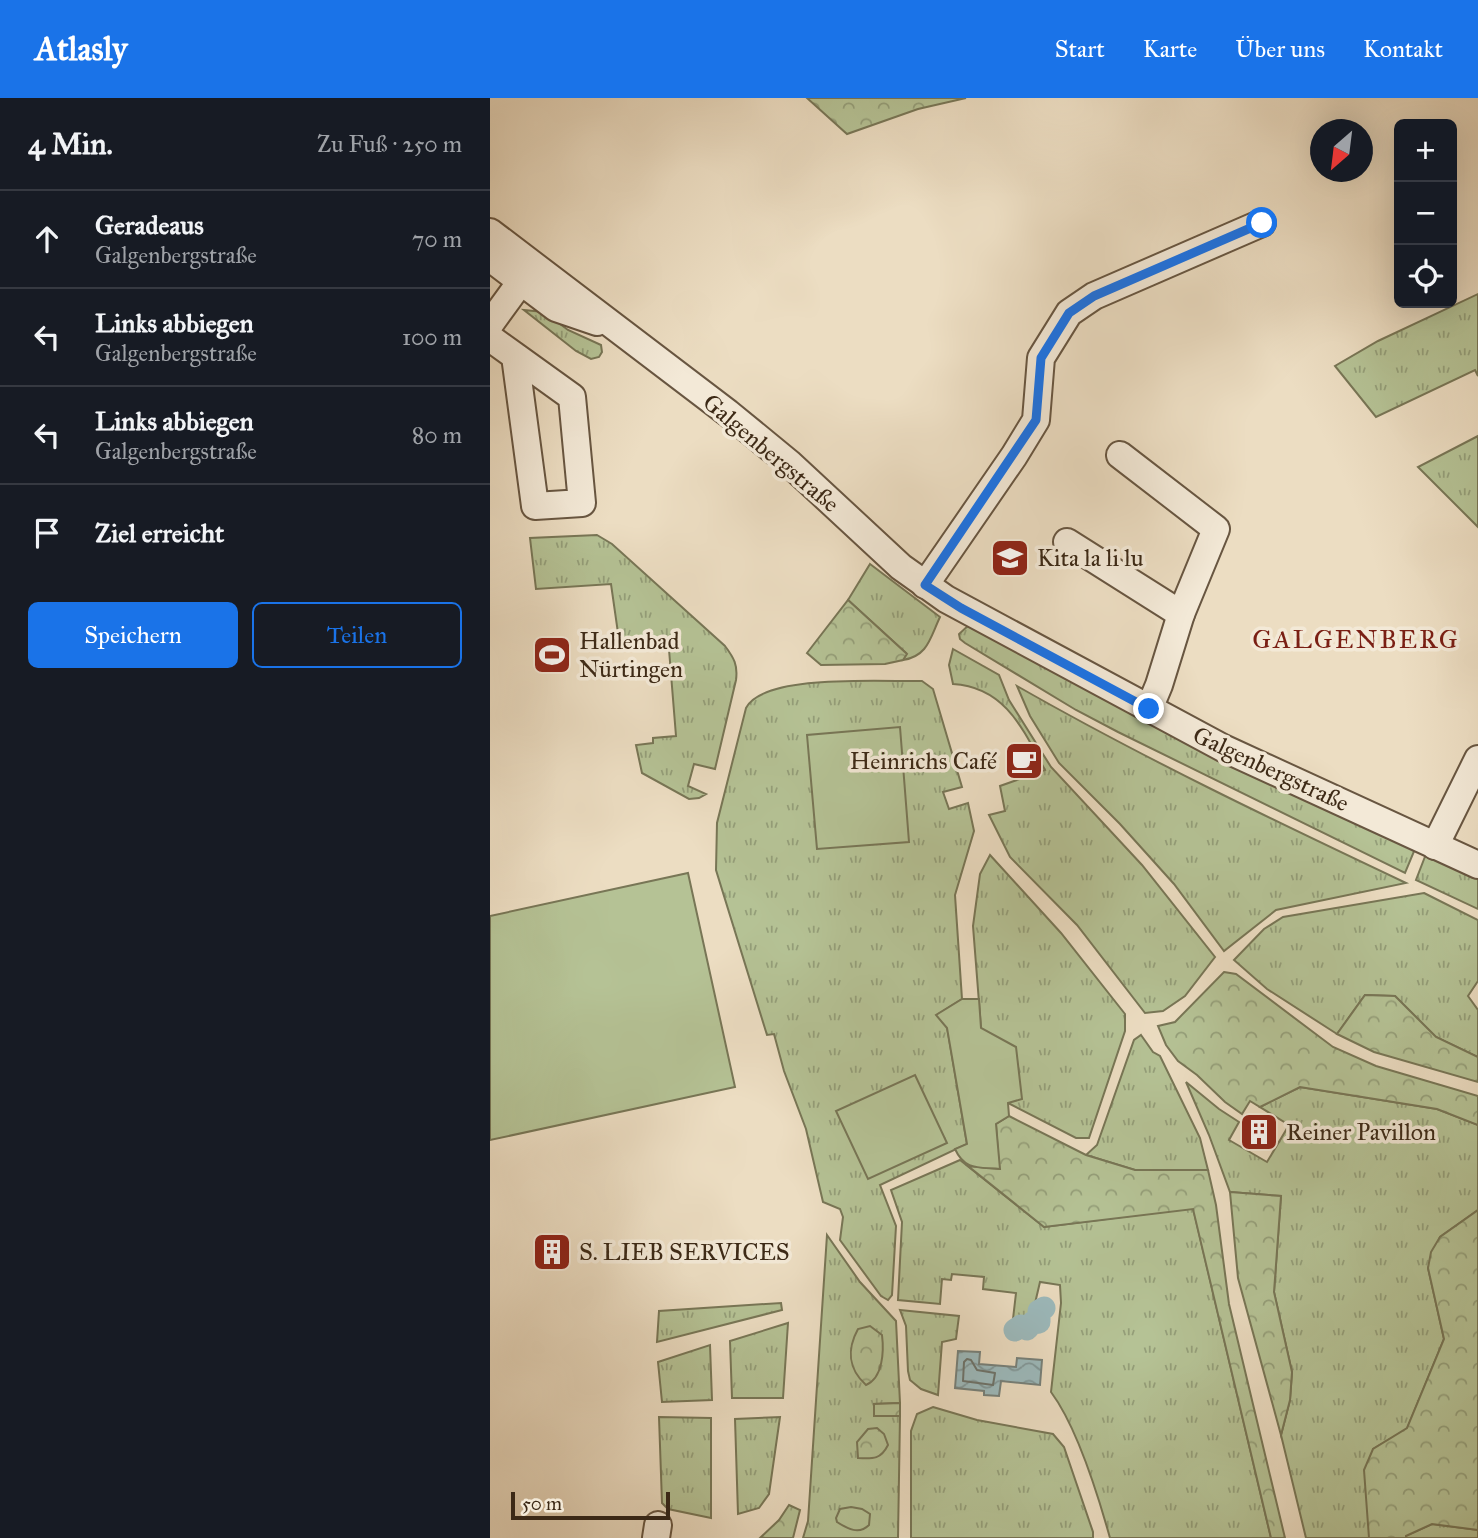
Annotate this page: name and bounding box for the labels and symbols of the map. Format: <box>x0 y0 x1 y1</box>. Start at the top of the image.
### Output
north arrow <box>1310 119 1373 182</box>
route start <box>1246 207 1277 238</box>
street label: Galgenbergstraße <box>697 387 845 519</box>
school or university icon: Kita la li lu <box>989 537 1031 579</box>
place label: Kita la li lu <box>1037 543 1144 573</box>
district label: GALGENBERG <box>1252 623 1460 655</box>
place label: Hallenbad Nürtingen <box>579 626 683 684</box>
sports icon: Hallenbad Nürtingen <box>531 634 573 676</box>
route end <box>1133 693 1164 724</box>
street label: Galgenbergstraße <box>1188 720 1354 818</box>
cafe icon: Heinrichs Café <box>1003 740 1045 782</box>
place label: Heinrichs Café <box>850 746 997 776</box>
building icon: Reiner Pavillon <box>1238 1111 1280 1153</box>
place label: Reiner Pavillon <box>1286 1117 1436 1147</box>
building icon: S. LIEB SERVICES <box>531 1231 573 1273</box>
place label: S. LIEB SERVICES <box>579 1237 790 1267</box>
scale bar <box>511 1489 670 1521</box>

